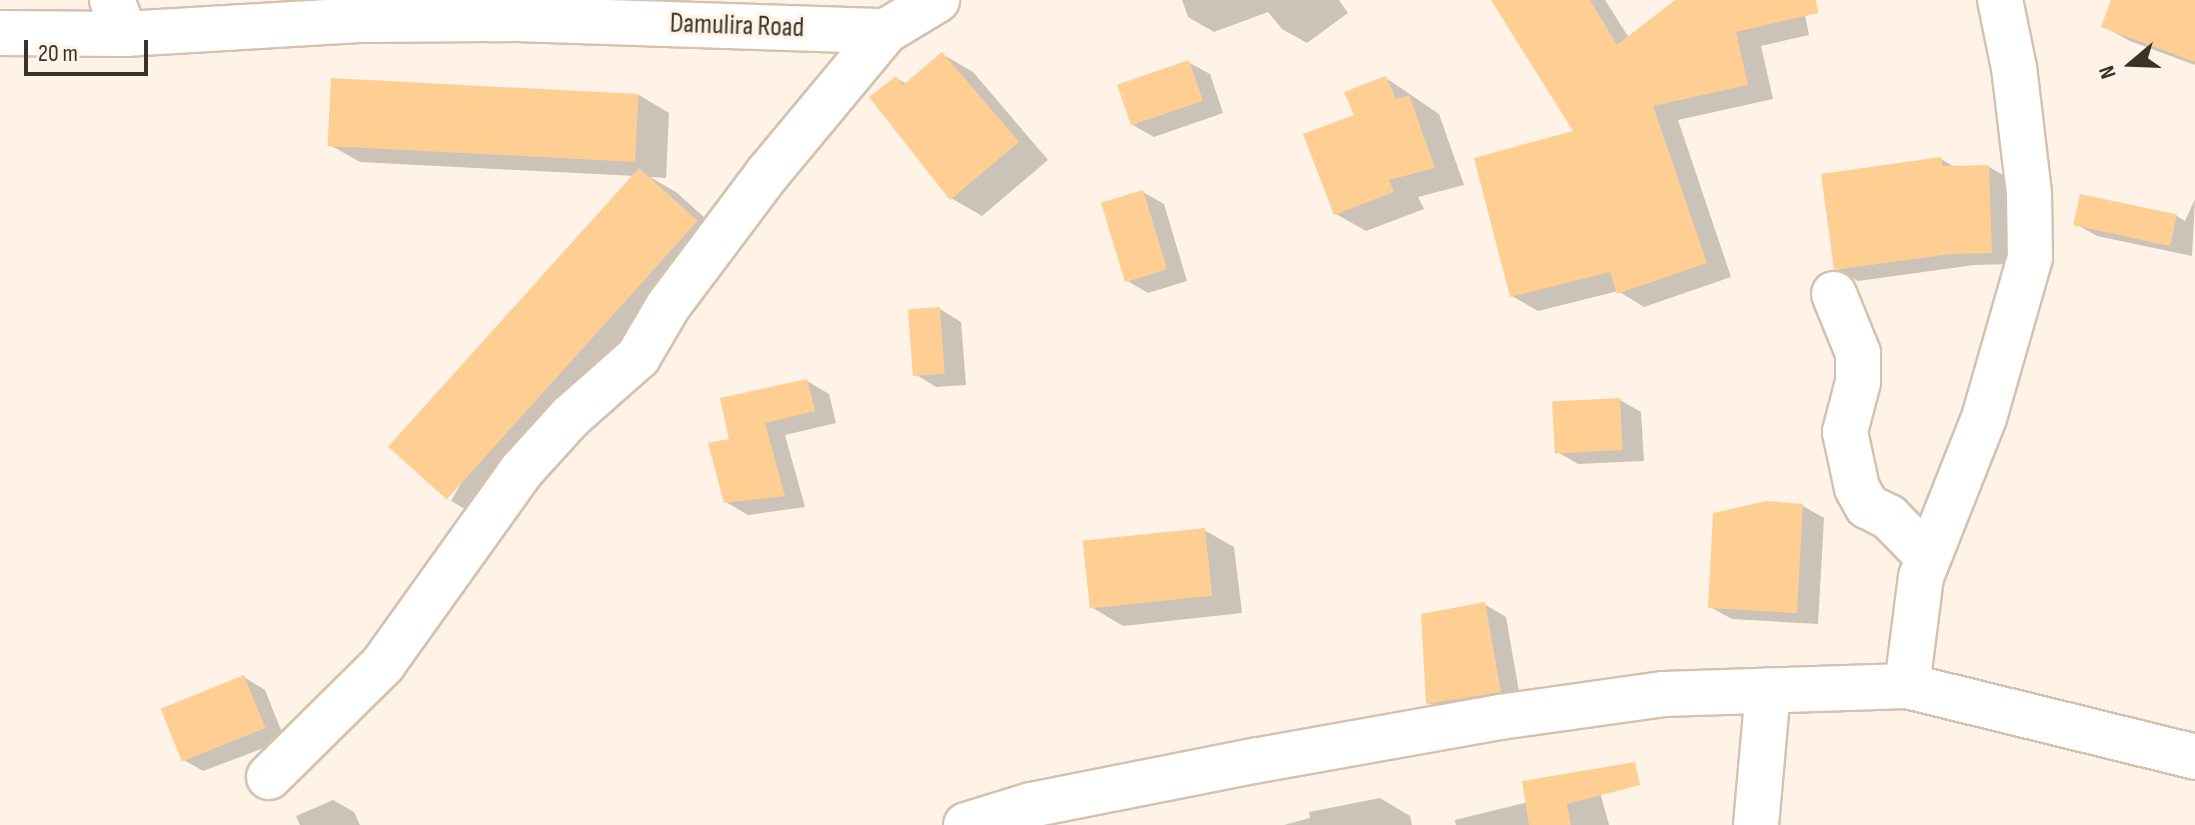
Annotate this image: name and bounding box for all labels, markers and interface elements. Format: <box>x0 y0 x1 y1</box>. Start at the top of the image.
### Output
street label: Damulira Road <box>669 7 805 45</box>
scale bar <box>28 24 152 74</box>
north arrow <box>2091 24 2171 104</box>
text: 20 m <box>38 39 78 68</box>
text: N <box>2093 62 2123 82</box>

